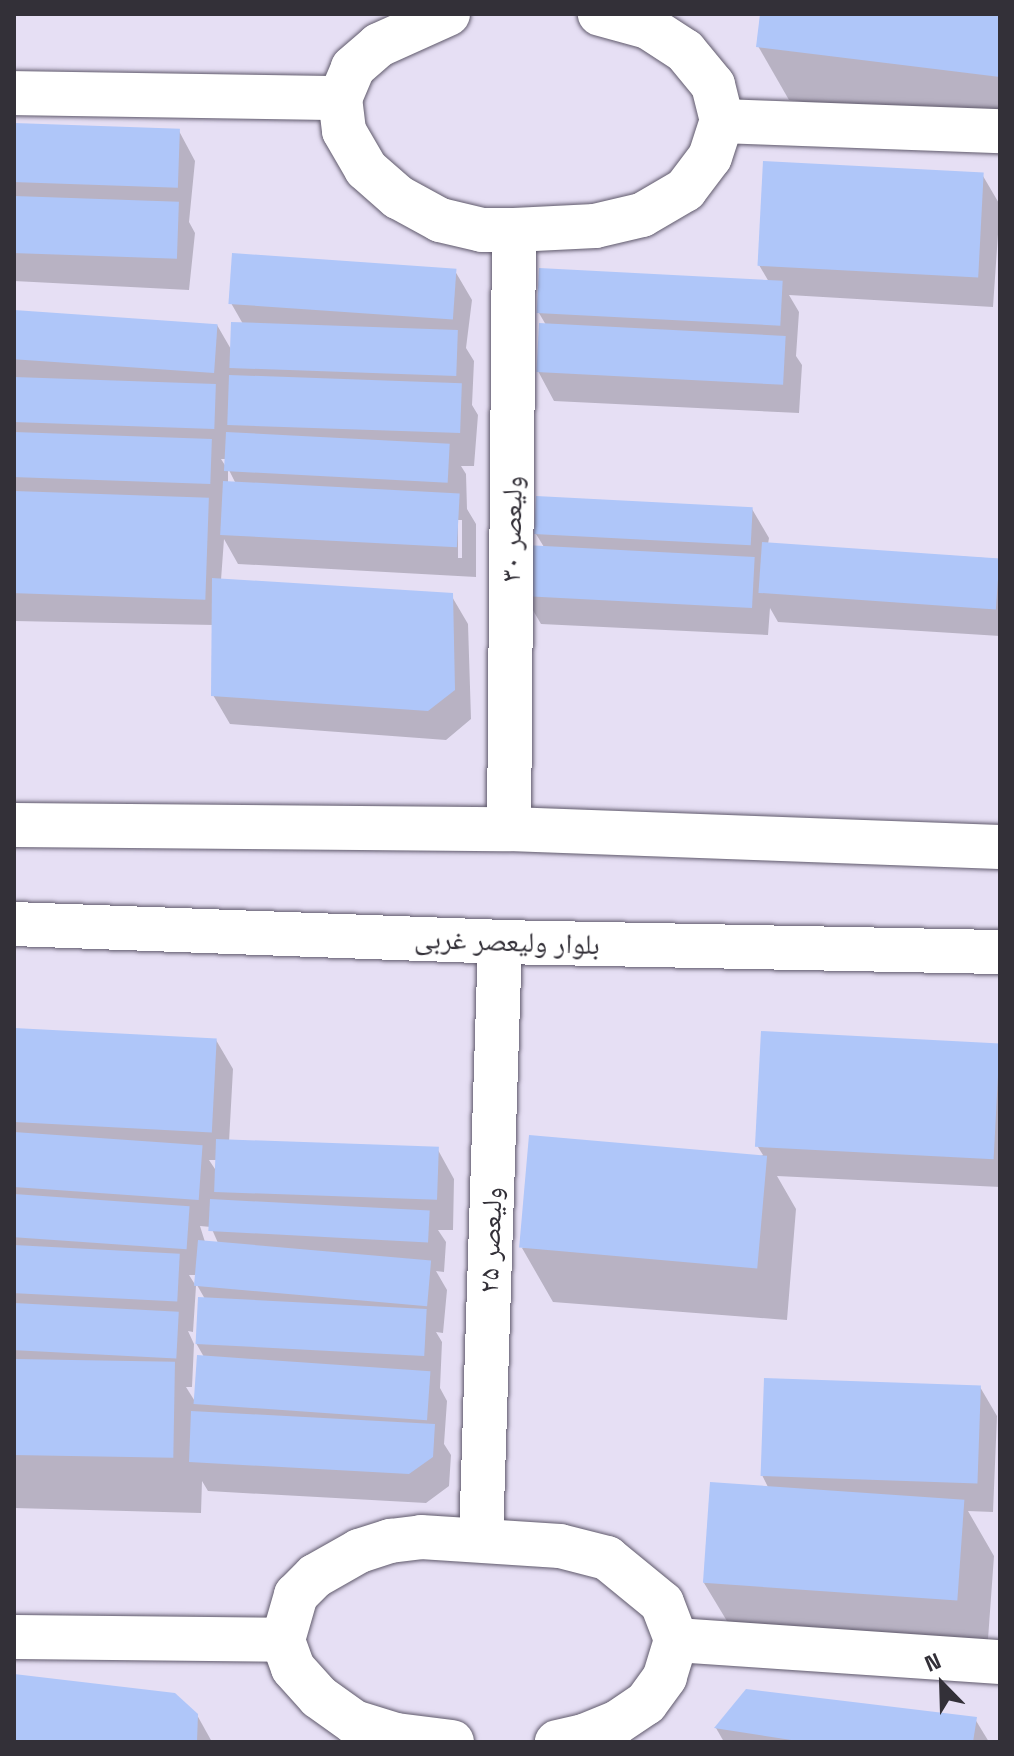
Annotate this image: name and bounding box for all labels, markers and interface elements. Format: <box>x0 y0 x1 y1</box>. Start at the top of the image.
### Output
street label: ولیعصر ۳۰ <box>493 476 529 582</box>
street label: بلوار ولیعصر غربی <box>414 921 600 961</box>
street label: ولیعصر ۲۵ <box>471 1186 509 1294</box>
north arrow <box>902 1644 982 1724</box>
text: N <box>920 1646 945 1678</box>

